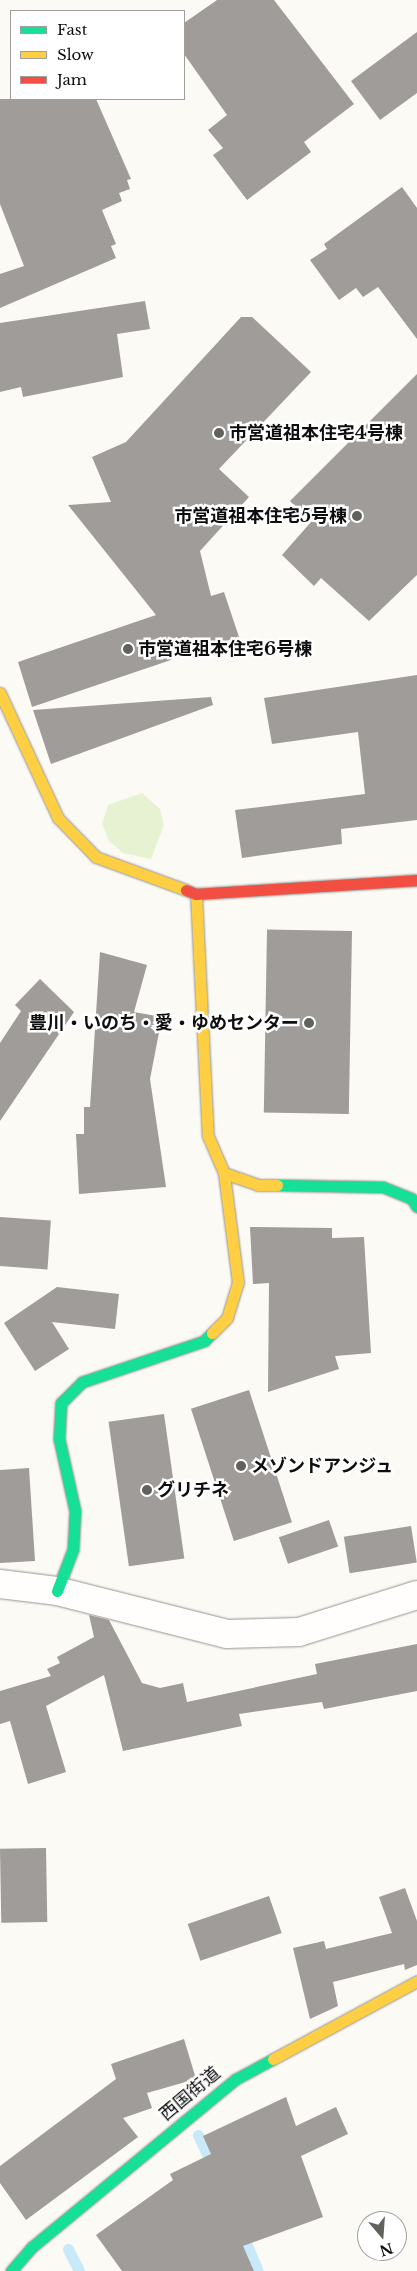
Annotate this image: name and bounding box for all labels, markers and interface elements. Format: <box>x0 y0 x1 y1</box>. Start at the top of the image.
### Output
legend <box>10 10 185 100</box>
text: Fast <box>57 20 87 39</box>
text: Slow <box>57 45 94 64</box>
text: Jam <box>57 70 87 89</box>
place label: 市営道祖本住宅4号棟 <box>229 422 403 444</box>
marker: 市営道祖本住宅4号棟 <box>213 427 225 439</box>
place label: 市営道祖本住宅5号棟 <box>174 505 347 527</box>
marker: 市営道祖本住宅5号棟 <box>351 510 363 522</box>
place label: 市営道祖本住宅6号棟 <box>138 638 312 660</box>
marker: 市営道祖本住宅6号棟 <box>122 643 134 655</box>
place label: 豊川・いのち・愛・ゆめセンター <box>29 1012 299 1034</box>
marker: 豊川・いのち・愛・ゆめセンター <box>303 1017 315 1029</box>
place label: メゾンドアンジュ <box>251 1455 395 1477</box>
marker: メゾンドアンジュ <box>235 1460 247 1472</box>
place label: グリチネ <box>157 1479 229 1501</box>
marker: グリチネ <box>141 1484 153 1496</box>
street label: 西国街道 <box>155 2063 225 2125</box>
north arrow <box>357 2211 407 2261</box>
text: N <box>377 2239 395 2260</box>

